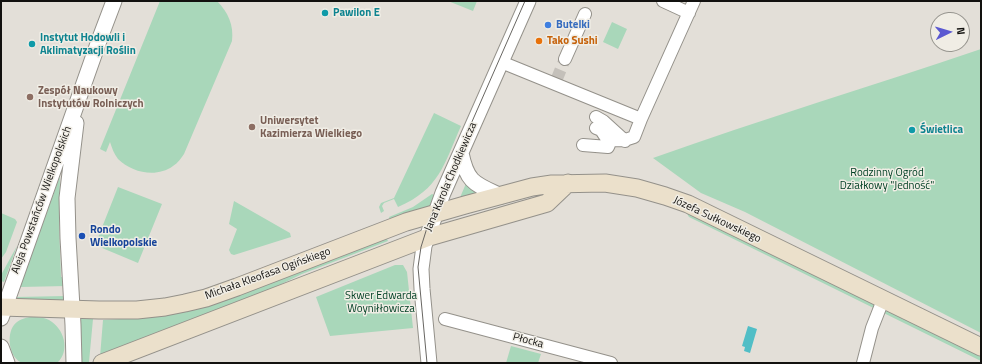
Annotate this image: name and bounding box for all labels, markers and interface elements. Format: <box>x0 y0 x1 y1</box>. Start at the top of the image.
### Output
place label: Pawilon E <box>333 6 380 20</box>
marker: Pawilon E <box>320 8 330 18</box>
north arrow <box>930 12 970 52</box>
place label: Butelki <box>556 18 590 32</box>
marker: Butelki <box>543 20 553 30</box>
text: N <box>953 27 969 36</box>
place label: Instytut Hodowli i Aklimatyzacji Roślin <box>40 31 136 57</box>
place label: Tako Sushi <box>547 34 598 48</box>
marker: Tako Sushi <box>534 36 544 46</box>
marker: Instytut Hodowli i Aklimatyzacji Roślin <box>27 39 37 49</box>
place label: Zespół Naukowy Instytutów Rolniczych <box>38 84 144 110</box>
marker: Zespół Naukowy Instytutów Rolniczych <box>25 92 35 102</box>
place label: Uniwersytet Kazimierza Wielkiego <box>260 114 362 140</box>
street label: Jana Karola Chodkiewicza <box>422 121 480 233</box>
marker: Uniwersytet Kazimierza Wielkiego <box>247 122 257 132</box>
place label: Świetlica <box>920 123 963 137</box>
street label: Aleja Powstańców Wielkopolskich <box>9 124 75 276</box>
marker: Świetlica <box>907 125 917 135</box>
park label: Rodzinny Ogród Działkowy "Jedność" <box>840 166 934 192</box>
street label: Józefa Sułkowskiego <box>671 194 763 246</box>
place label: Rondo Wielkopolskie <box>90 223 157 249</box>
marker: Rondo Wielkopolskie <box>77 231 87 241</box>
street label: Michała Kleofasa Ogińskiego <box>203 245 333 303</box>
park label: Skwer Edwarda Woyniłłowicza <box>345 289 417 315</box>
street label: Płocka <box>511 331 545 351</box>

